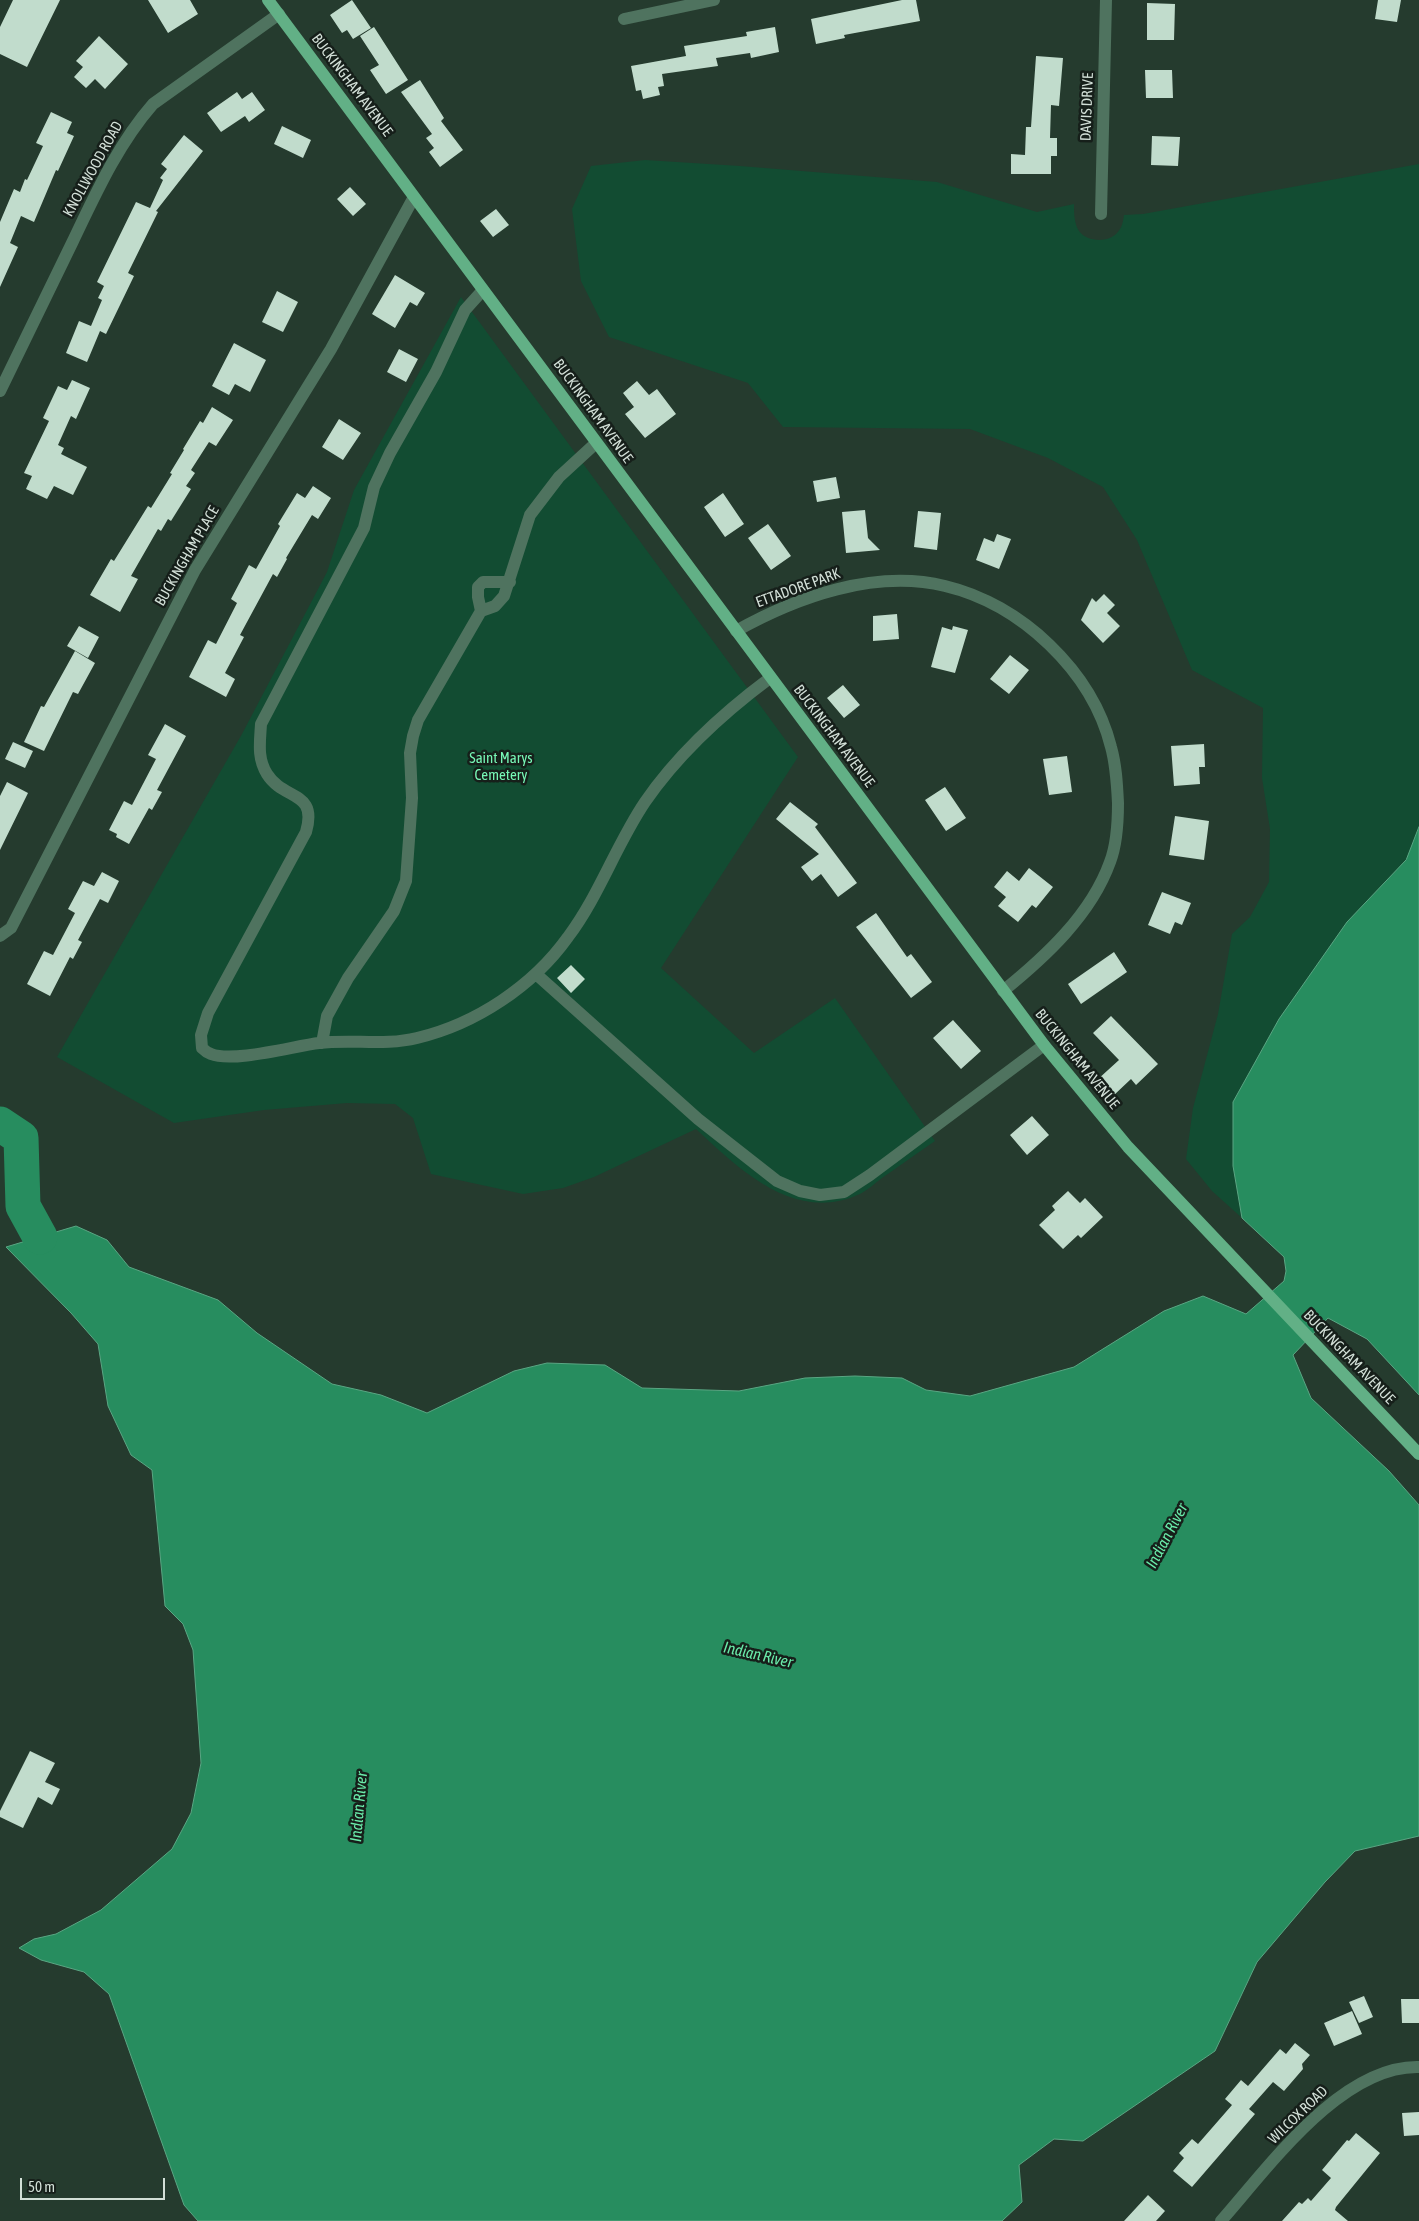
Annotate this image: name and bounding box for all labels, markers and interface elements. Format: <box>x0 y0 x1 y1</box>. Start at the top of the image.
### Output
street label: BUCKINGHAM AVENUE <box>308 30 396 140</box>
street label: DAVIS DRIVE <box>1077 72 1097 142</box>
street label: KNOLLWOOD ROAD <box>59 118 127 220</box>
street label: BUCKINGHAM AVENUE <box>549 356 637 466</box>
street label: BUCKINGHAM PLACE <box>151 503 223 609</box>
street label: ETTADORE PARK <box>753 564 843 612</box>
street label: BUCKINGHAM AVENUE <box>790 681 878 791</box>
park label: Saint Marys Cemetery <box>469 749 533 784</box>
street label: BUCKINGHAM AVENUE <box>1031 1005 1123 1113</box>
street label: BUCKINGHAM AVENUE <box>1300 1306 1398 1408</box>
water label: Indian River <box>1142 1500 1192 1572</box>
water label: Indian River <box>721 1638 795 1672</box>
water label: Indian River <box>346 1771 372 1843</box>
street label: WILCOX ROAD <box>1264 2082 1332 2148</box>
scale bar <box>22 2168 168 2200</box>
text: 50 m <box>28 2178 55 2195</box>

